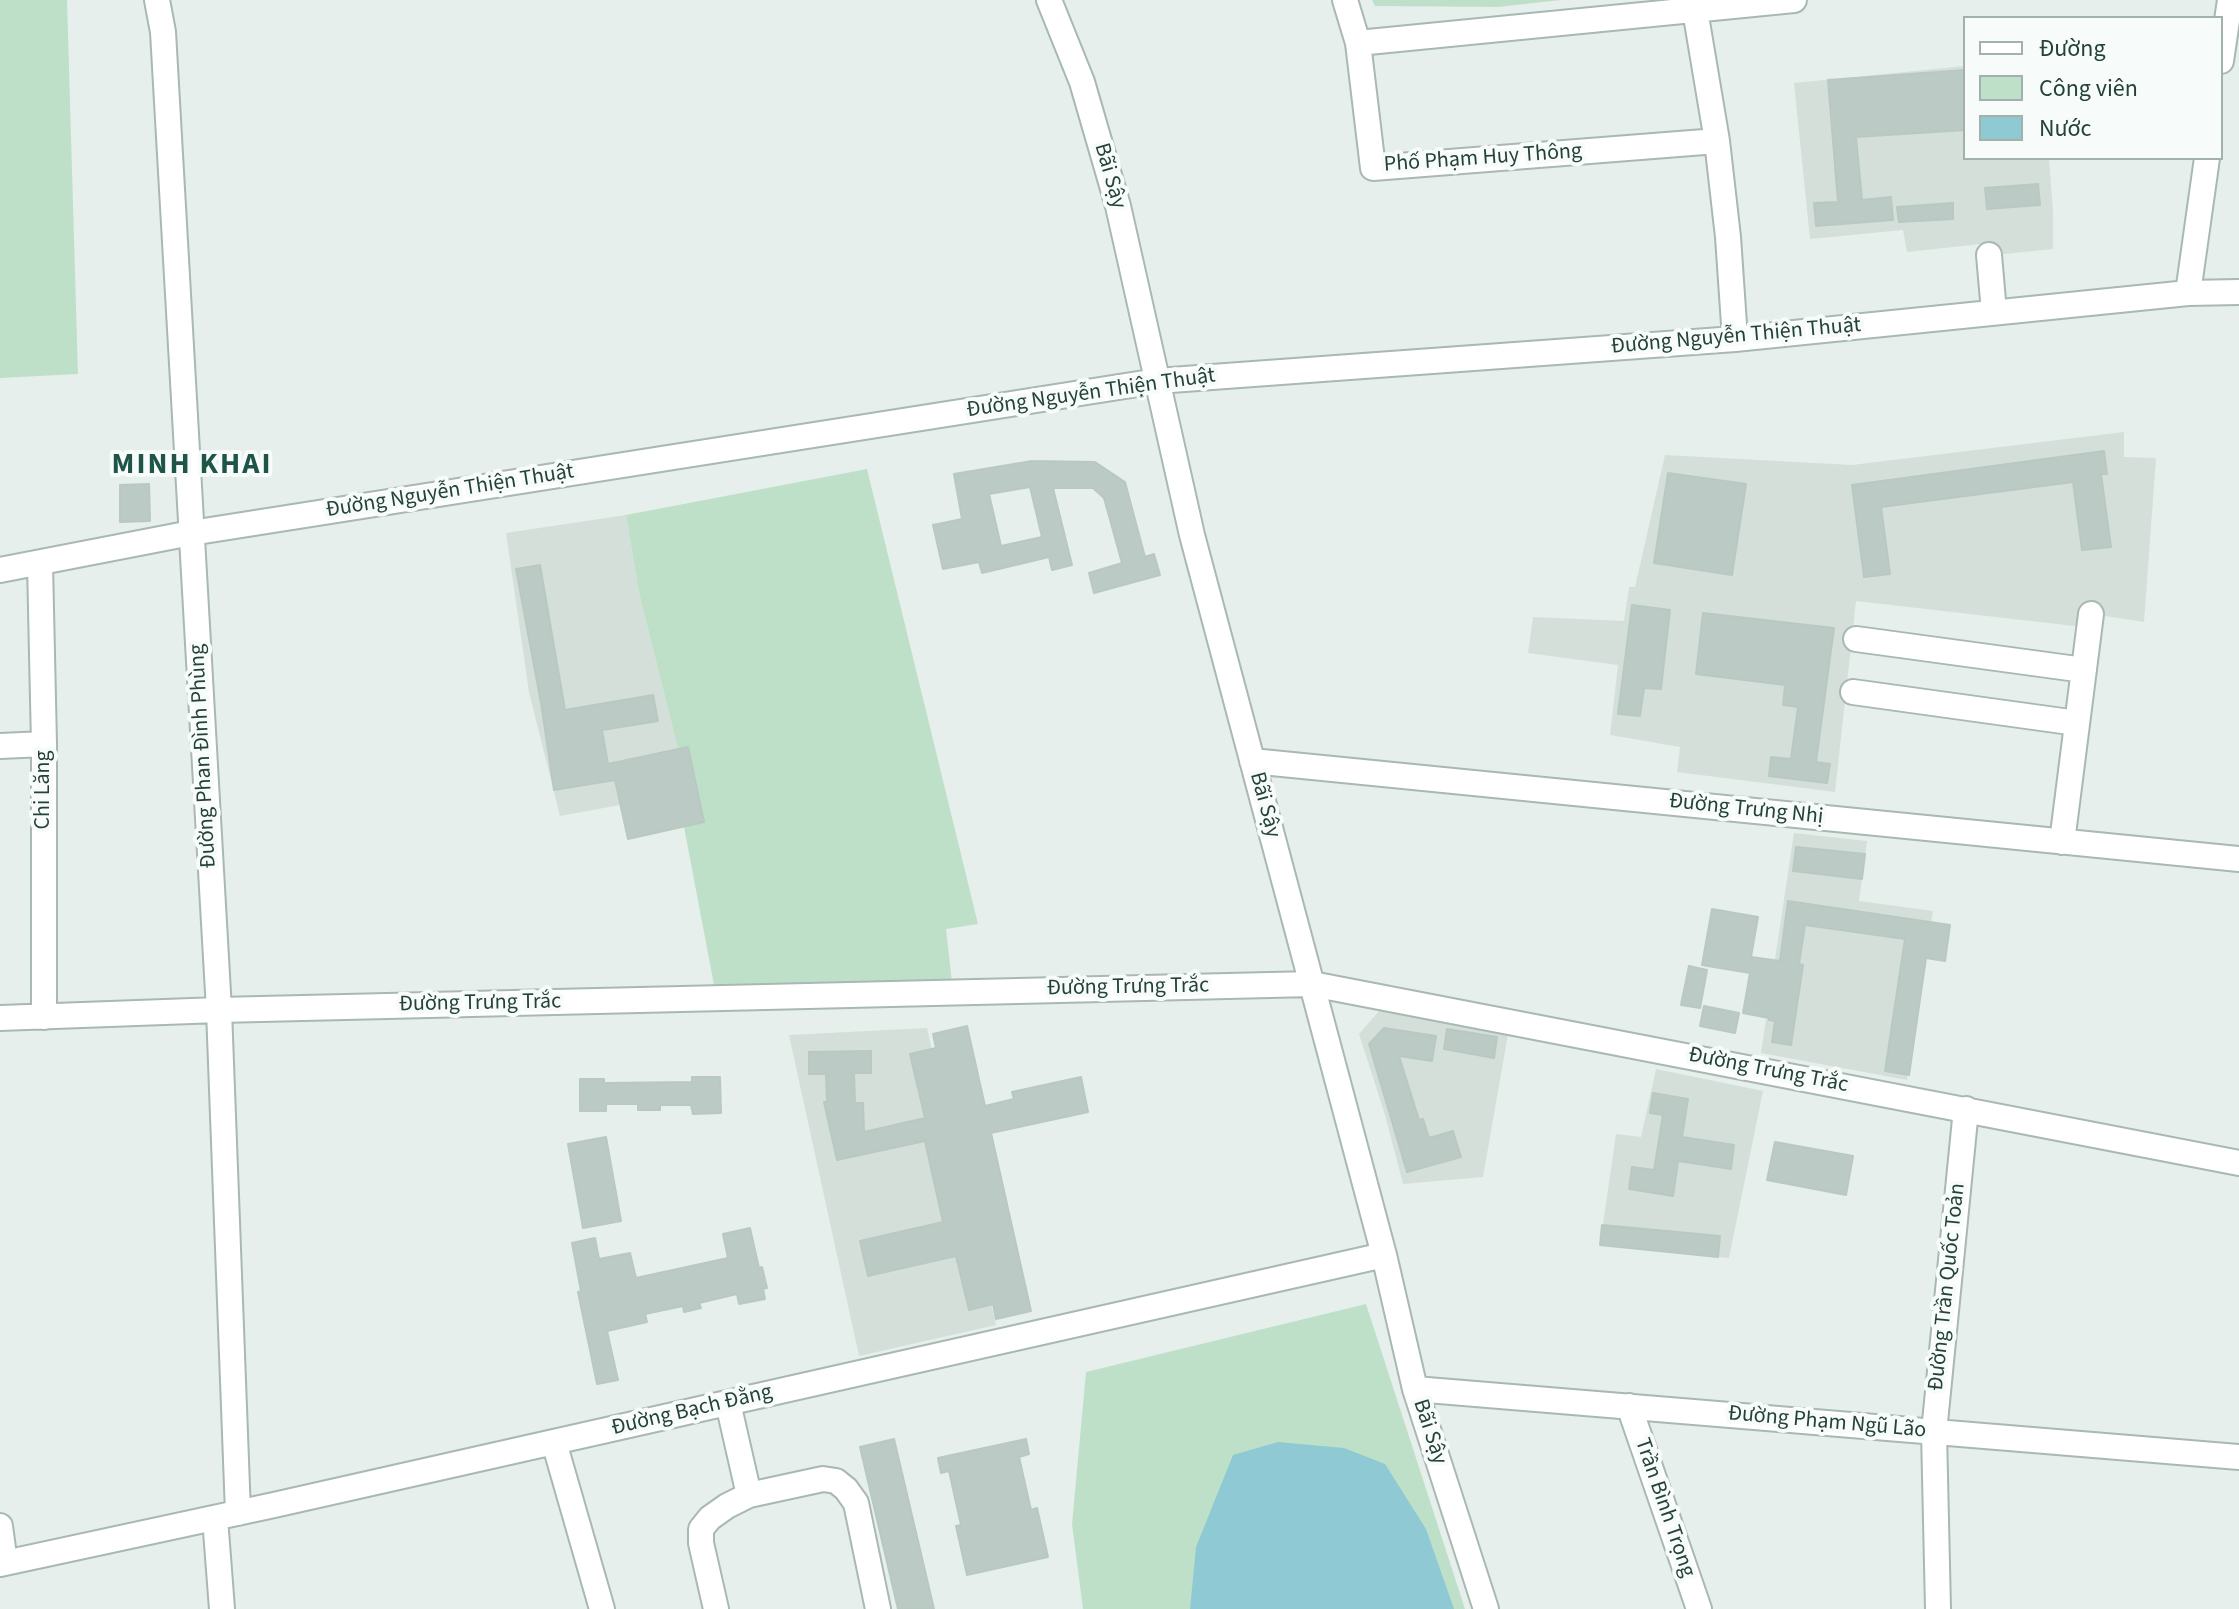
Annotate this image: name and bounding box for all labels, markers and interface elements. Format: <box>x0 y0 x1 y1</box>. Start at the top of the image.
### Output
legend <box>1963 16 2223 160</box>
text: Đường <box>2039 31 2106 66</box>
text: Công viên <box>2039 71 2138 106</box>
text: Nước <box>2039 111 2092 146</box>
street label: Phố Phạm Huy Thông <box>1383 139 1583 179</box>
street label: Bãi Sậy <box>1087 140 1131 212</box>
street label: Đường Nguyễn Thiện Thuật <box>1610 313 1862 361</box>
street label: Đường Nguyễn Thiện Thuật <box>965 363 1217 425</box>
district label: MINH KHAI <box>112 448 272 484</box>
street label: Đường Nguyễn Thiện Thuật <box>324 459 576 525</box>
street label: Đường Phan Đình Phùng <box>185 643 223 869</box>
street label: Chi Lăng <box>31 750 57 830</box>
street label: Bãi Sậy <box>1243 769 1285 841</box>
street label: Đường Trưng Nhị <box>1668 789 1824 831</box>
street label: Đường Trưng Trắc <box>1047 973 1209 1003</box>
street label: Đường Trưng Trắc <box>399 989 561 1019</box>
street label: Đường Trưng Trắc <box>1686 1043 1850 1099</box>
street label: Đường Trần Quốc Toản <box>1924 1182 1972 1392</box>
street label: Đường Bạch Đằng <box>609 1380 775 1442</box>
street label: Bãi Sậy <box>1406 1396 1452 1468</box>
street label: Đường Phạm Ngũ Lão <box>1727 1401 1927 1445</box>
street label: Trần Bình Trọng <box>1628 1435 1700 1581</box>

